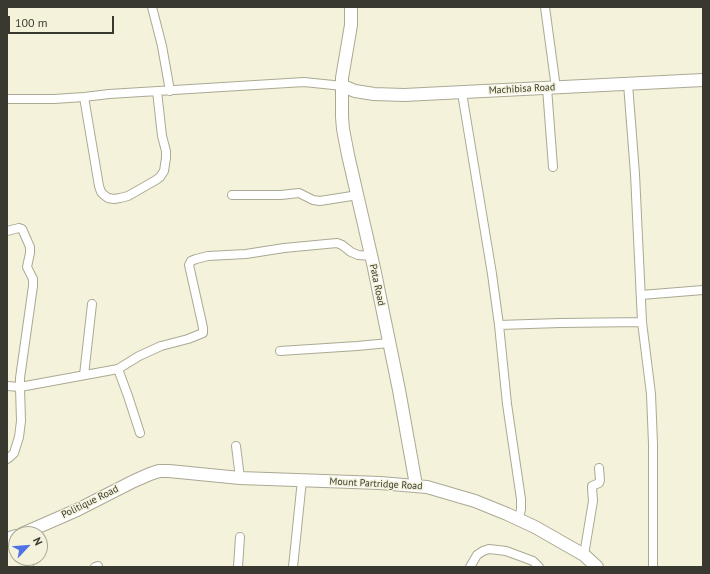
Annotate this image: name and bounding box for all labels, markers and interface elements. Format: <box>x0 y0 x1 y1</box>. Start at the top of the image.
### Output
scale bar <box>10 8 116 34</box>
text: 100 m <box>15 15 48 30</box>
street label: Machibisa Road <box>488 81 556 97</box>
street label: Pata Road <box>367 263 387 307</box>
street label: Mount Partridge Road <box>329 476 423 492</box>
street label: Politique Road <box>60 483 120 521</box>
north arrow <box>8 526 48 566</box>
text: N <box>30 535 46 547</box>

